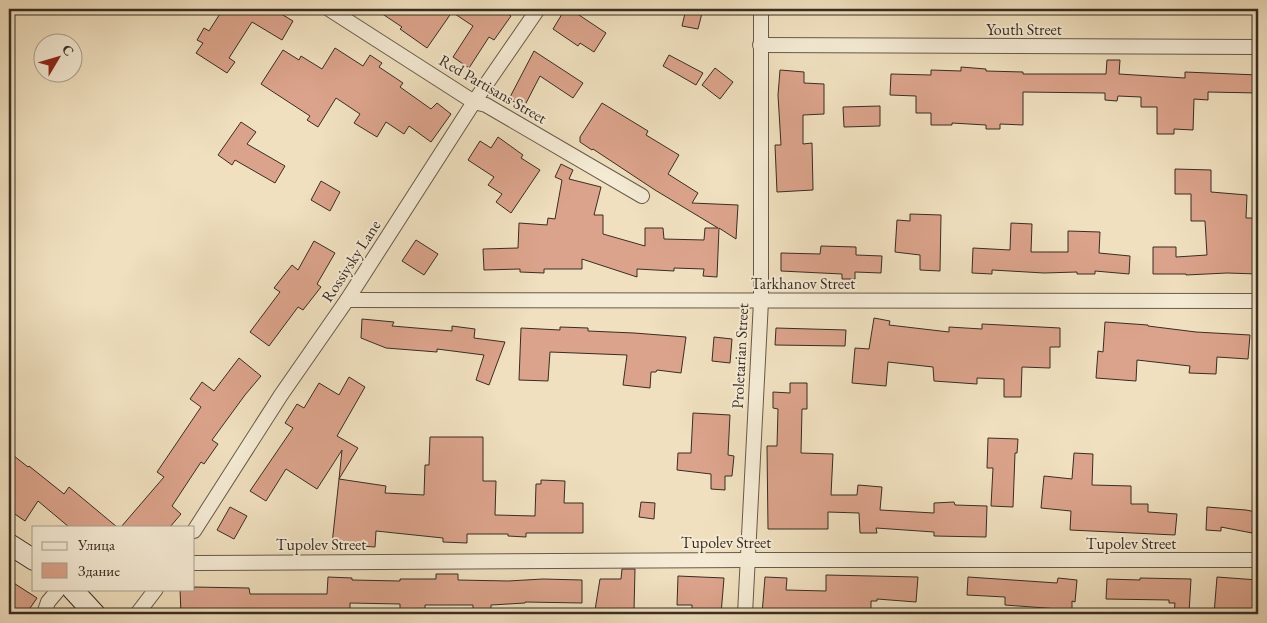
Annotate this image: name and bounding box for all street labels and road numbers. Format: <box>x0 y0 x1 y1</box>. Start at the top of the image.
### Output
street label: Youth Street <box>986 19 1062 40</box>
street label: Red Partisans Street <box>435 50 551 128</box>
street label: Rossiysky Lane <box>317 216 385 306</box>
street label: Tarkhanov Street <box>751 273 855 294</box>
street label: Proletarian Street <box>727 303 753 409</box>
street label: Tupolev Street <box>681 532 771 553</box>
street label: Tupolev Street <box>1086 533 1176 554</box>
street label: Tupolev Street <box>276 534 366 555</box>

